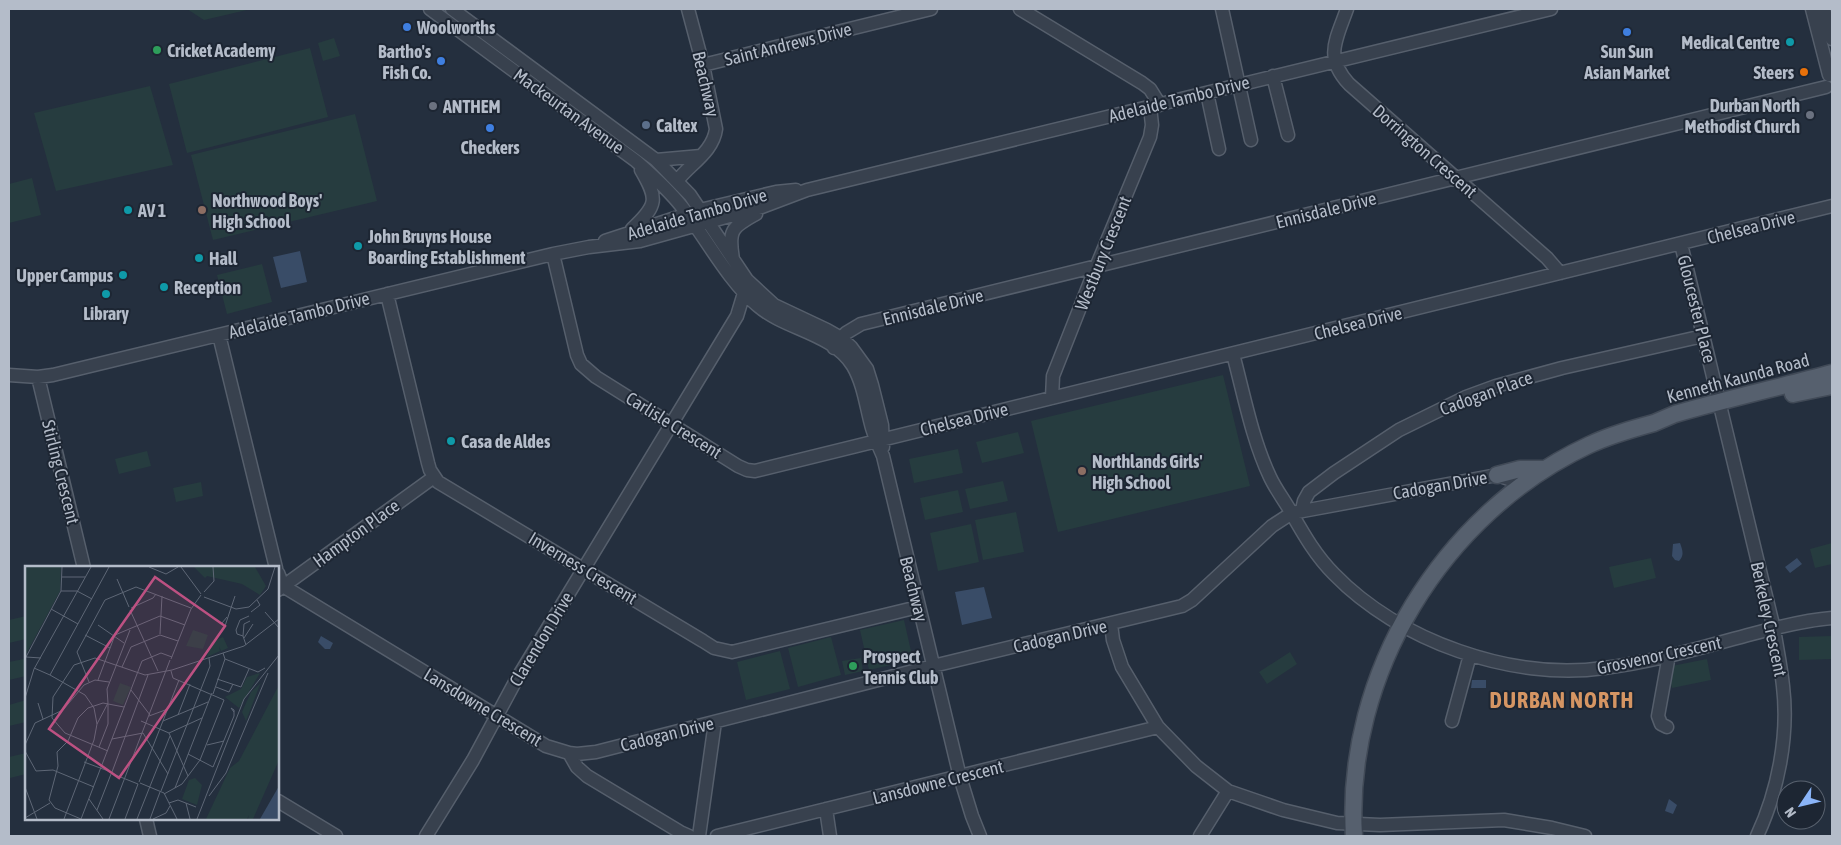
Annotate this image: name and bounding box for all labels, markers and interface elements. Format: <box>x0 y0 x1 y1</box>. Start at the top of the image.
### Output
place label: Woolworths <box>416 17 496 38</box>
street label: Saint Andrews Drive <box>722 18 854 70</box>
marker: Woolworths <box>401 21 413 33</box>
marker: Sun Sun Asian Market <box>1621 26 1633 38</box>
place label: Medical Centre <box>1681 32 1780 53</box>
marker: Medical Centre <box>1784 36 1796 48</box>
place label: Cricket Academy <box>167 40 276 61</box>
place label: Bartho's Fish Co. <box>378 41 432 83</box>
place label: Sun Sun Asian Market <box>1583 41 1671 83</box>
marker: Cricket Academy <box>151 44 163 56</box>
street label: Beachway <box>688 49 724 119</box>
marker: Bartho's Fish Co. <box>435 55 447 67</box>
place label: Steers <box>1754 62 1795 83</box>
street label: Mackeurtan Avenue <box>510 64 628 158</box>
marker: Steers <box>1798 66 1810 78</box>
street label: Adelaide Tambo Drive <box>1106 71 1252 127</box>
place label: Durban North Methodist Church <box>1684 95 1800 137</box>
place label: ANTHEM <box>442 96 501 117</box>
marker: ANTHEM <box>427 100 439 112</box>
street label: Dorrington Crescent <box>1369 100 1481 202</box>
marker: Durban North Methodist Church <box>1804 109 1816 121</box>
place label: Caltex <box>656 115 698 136</box>
marker: Caltex <box>640 119 652 131</box>
marker: Checkers <box>484 122 496 134</box>
place label: Checkers <box>461 137 520 158</box>
street label: Adelaide Tambo Drive <box>625 184 769 244</box>
street label: Ennisdale Drive <box>1274 187 1378 233</box>
place label: Northwood Boys' High School <box>212 190 322 232</box>
street label: Westbury Crescent <box>1071 193 1135 313</box>
place label: AV 1 <box>137 200 166 221</box>
marker: AV 1 <box>122 204 134 216</box>
marker: Northwood Boys' High School <box>196 204 208 216</box>
street label: Chelsea Drive <box>1705 206 1797 248</box>
place label: John Bruyns House Boarding Establishment <box>367 226 526 268</box>
marker: John Bruyns House Boarding Establishment <box>352 240 364 252</box>
place label: Hall <box>209 248 238 269</box>
marker: Hall <box>193 252 205 264</box>
street label: Gloucester Place <box>1673 253 1721 365</box>
place label: Upper Campus <box>16 265 114 286</box>
marker: Upper Campus <box>117 269 129 281</box>
place label: Reception <box>174 277 241 298</box>
marker: Reception <box>158 281 170 293</box>
street label: Ennisdale Drive <box>881 284 985 330</box>
street label: Adelaide Tambo Drive <box>226 287 372 343</box>
marker: Library <box>100 288 112 300</box>
street label: Chelsea Drive <box>1312 302 1404 344</box>
place label: Library <box>83 303 129 324</box>
street label: Kenneth Kaunda Road <box>1664 349 1812 407</box>
street label: Cadogan Place <box>1437 367 1535 419</box>
street label: Carlisle Crescent <box>622 387 726 463</box>
street label: Chelsea Drive <box>918 398 1010 440</box>
street label: Stirling Crescent <box>38 418 84 526</box>
place label: Casa de Aldes <box>461 431 551 452</box>
marker: Casa de Aldes <box>445 435 457 447</box>
place label: Northlands Girls' High School <box>1092 451 1202 493</box>
marker: Northlands Girls' High School <box>1076 465 1088 477</box>
street label: Cadogan Drive <box>1391 466 1489 504</box>
street label: Hampton Place <box>309 495 403 571</box>
street label: Inverness Crescent <box>525 527 641 609</box>
street label: Beachway <box>896 554 932 624</box>
street label: Berkeley Crescent <box>1747 560 1791 678</box>
inset map <box>25 566 279 820</box>
street label: Clarendon Drive <box>505 588 577 690</box>
street label: Cadogan Drive <box>1011 615 1109 657</box>
street label: Grosvenor Crescent <box>1595 632 1723 678</box>
place label: Prospect Tennis Club <box>863 646 939 688</box>
marker: Prospect Tennis Club <box>847 660 859 672</box>
street label: Lansdowne Crescent <box>420 663 546 751</box>
district label: DURBAN NORTH <box>1490 687 1634 713</box>
street label: Cadogan Drive <box>618 712 716 756</box>
street label: Lansdowne Crescent <box>870 756 1006 808</box>
north arrow <box>1776 780 1826 830</box>
text: N <box>1781 804 1799 820</box>

